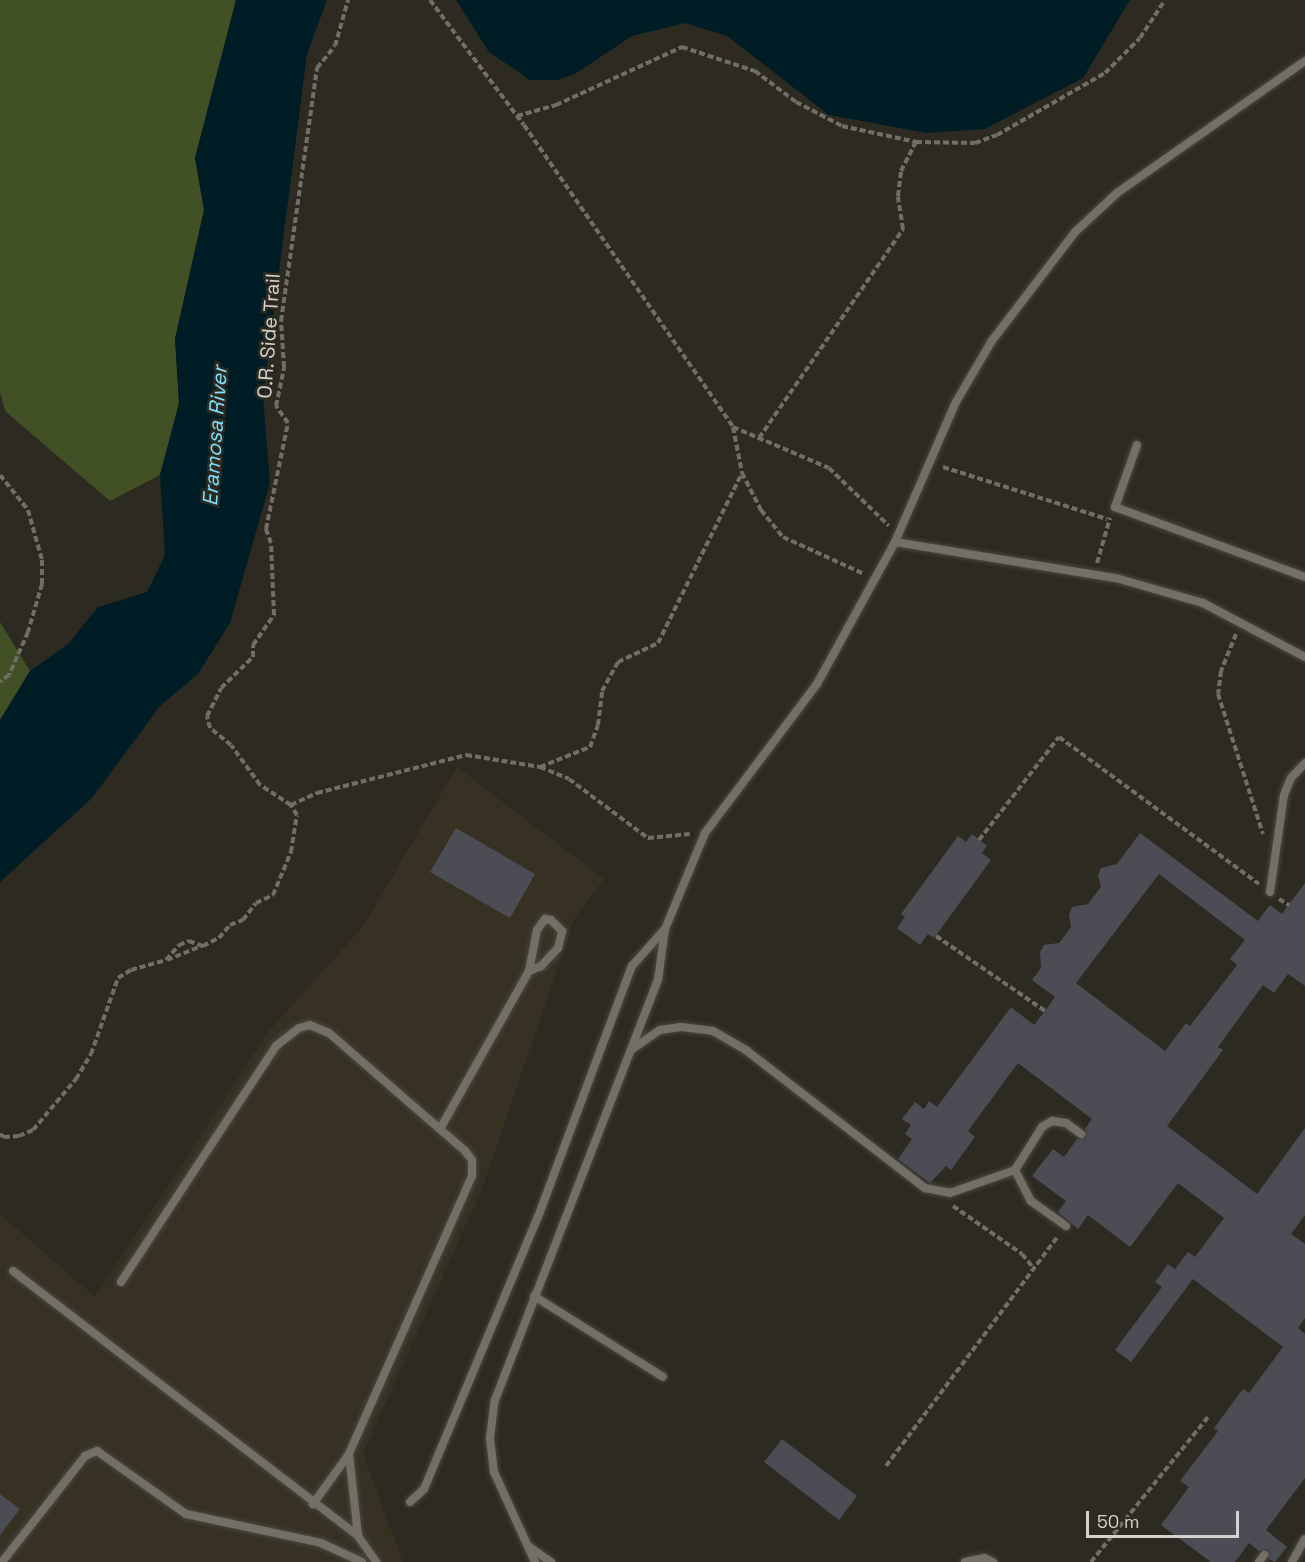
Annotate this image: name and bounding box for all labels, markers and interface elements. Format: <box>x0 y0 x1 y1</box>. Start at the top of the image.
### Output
street label: O.R. Side Trail <box>253 272 285 400</box>
water label: Eramosa River <box>198 365 232 507</box>
scale bar <box>1089 1499 1242 1537</box>
text: 50 m <box>1097 1510 1139 1533</box>

